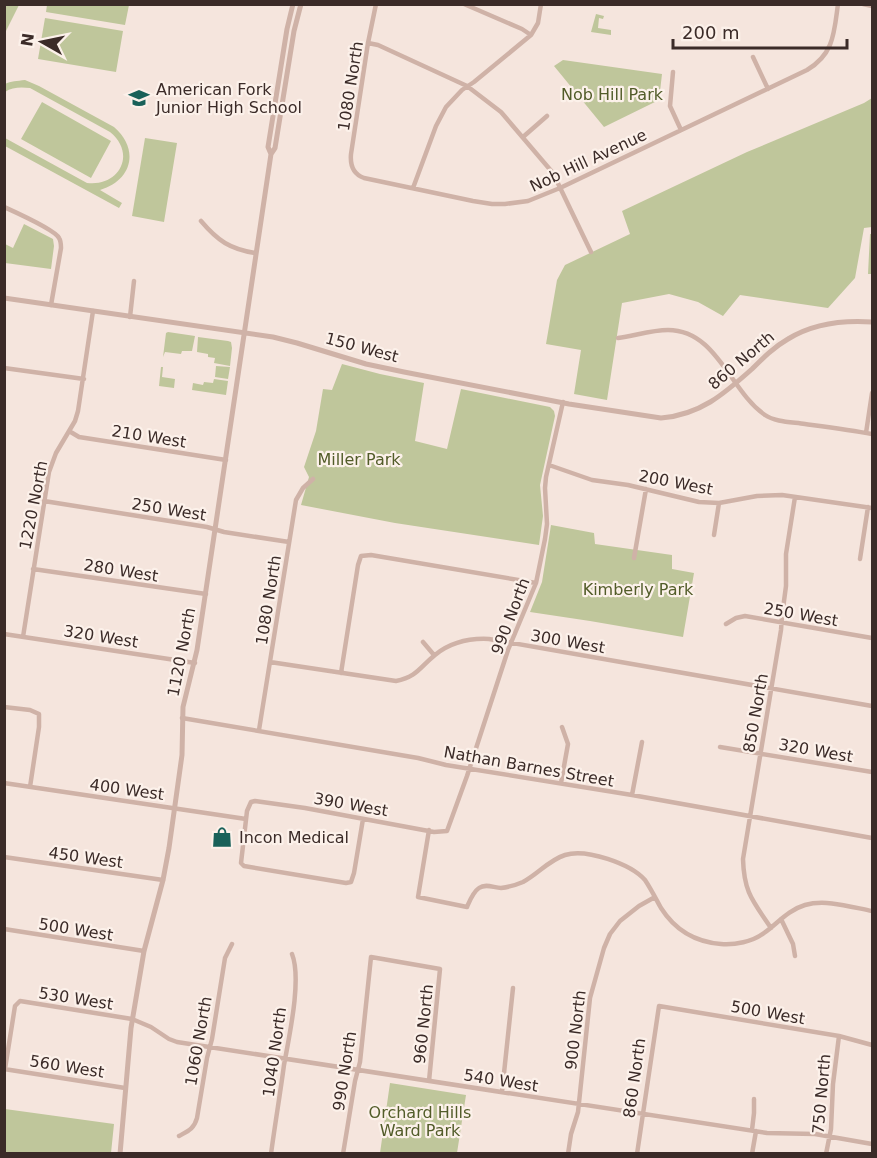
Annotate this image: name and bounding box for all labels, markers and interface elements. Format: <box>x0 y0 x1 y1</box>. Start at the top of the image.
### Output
north arrow <box>12 12 72 72</box>
scale bar <box>673 12 847 50</box>
text: 200 m <box>682 22 740 43</box>
text: N <box>17 32 38 48</box>
street label: 1080 North <box>334 40 367 132</box>
place label: American Fork Junior High School <box>155 80 302 117</box>
park label: Nob Hill Park <box>561 85 664 104</box>
school or university icon: American Fork Junior High School <box>127 86 151 110</box>
street label: Nob Hill Avenue <box>527 125 650 196</box>
street label: 860 North <box>704 327 778 393</box>
street label: 150 West <box>323 329 401 366</box>
street label: 210 West <box>110 421 187 452</box>
park label: Miller Park <box>317 450 401 469</box>
street label: 1220 North <box>16 459 51 551</box>
street label: 200 West <box>637 466 715 499</box>
street label: 250 West <box>130 494 207 525</box>
street label: 1080 North <box>252 554 285 646</box>
street label: 280 West <box>82 555 159 586</box>
street label: 990 North <box>487 575 534 657</box>
park label: Kimberly Park <box>583 580 694 599</box>
street label: 250 West <box>762 599 839 630</box>
street label: 1120 North <box>164 606 199 698</box>
street label: 320 West <box>62 621 139 652</box>
street label: 300 West <box>529 626 606 657</box>
street label: 850 North <box>739 672 772 754</box>
street label: 320 West <box>777 735 854 766</box>
street label: Nathan Barnes Street <box>442 742 615 791</box>
street label: 400 West <box>88 775 165 804</box>
street label: 390 West <box>312 789 389 820</box>
shop icon: Incon Medical <box>210 825 234 849</box>
place label: Incon Medical <box>239 828 349 847</box>
street label: 450 West <box>47 843 124 872</box>
street label: 500 West <box>37 914 114 945</box>
street label: 530 West <box>37 983 114 1014</box>
street label: 960 North <box>410 983 437 1065</box>
street label: 900 North <box>561 989 590 1071</box>
street label: 1060 North <box>181 995 216 1087</box>
street label: 500 West <box>729 997 806 1028</box>
street label: 1040 North <box>259 1006 290 1098</box>
street label: 990 North <box>329 1030 360 1112</box>
street label: 860 North <box>619 1037 649 1119</box>
street label: 560 West <box>28 1051 105 1082</box>
street label: 750 North <box>809 1053 834 1135</box>
street label: 540 West <box>462 1065 539 1096</box>
park label: Orchard Hills Ward Park <box>369 1103 471 1140</box>

